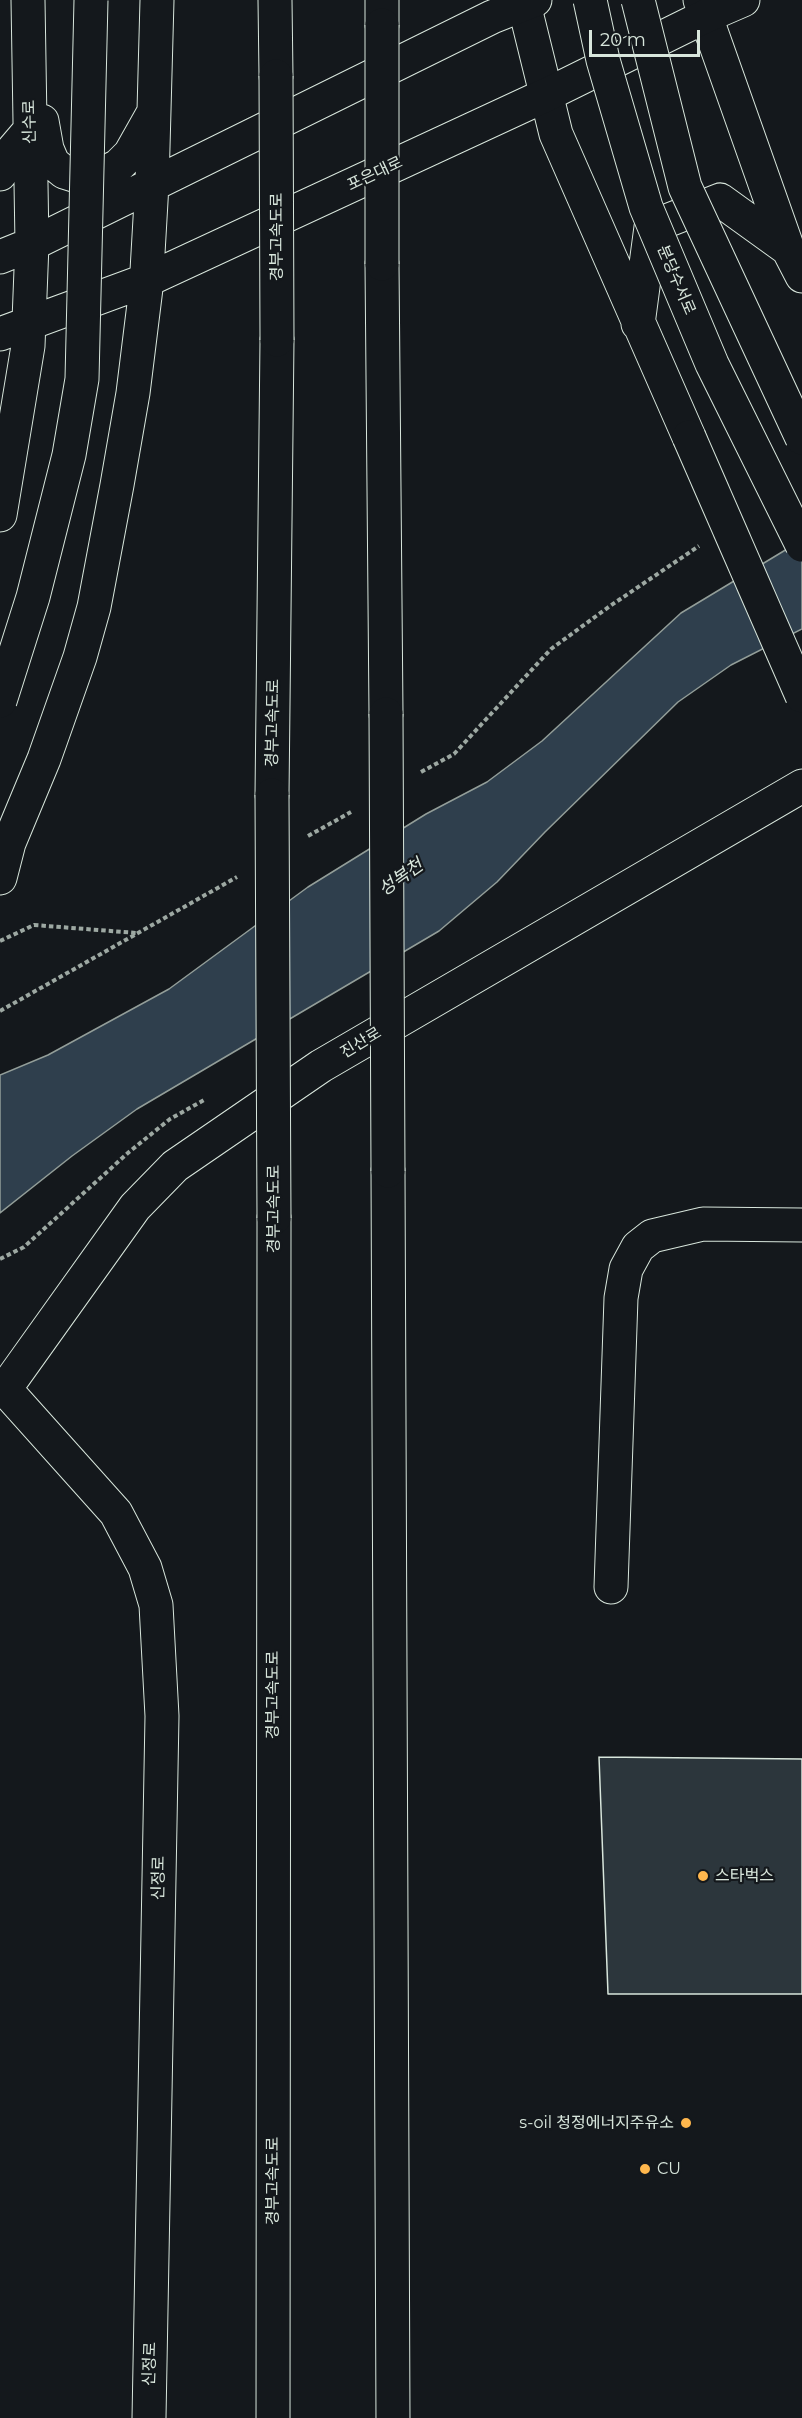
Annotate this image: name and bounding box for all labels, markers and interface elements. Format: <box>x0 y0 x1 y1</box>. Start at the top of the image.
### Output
scale bar <box>592 18 703 56</box>
text: 20 m <box>600 29 646 51</box>
street label: 신수로 <box>20 100 40 144</box>
street label: 포은대로 <box>344 153 406 195</box>
street label: 경부고속도로 <box>267 193 287 281</box>
street label: 분당수서로 <box>653 242 699 318</box>
street label: 경부고속도로 <box>263 679 283 767</box>
water label: 성복천 <box>374 855 428 901</box>
street label: 진산로 <box>337 1023 385 1063</box>
street label: 경부고속도로 <box>264 1165 284 1253</box>
street label: 경부고속도로 <box>263 1651 283 1739</box>
street label: 신정로 <box>149 1856 169 1900</box>
place label: 스타벅스 <box>715 1866 774 1886</box>
marker: 스타벅스 <box>696 1869 710 1883</box>
place label: s-oil 청정에너지주유소 <box>519 2113 674 2133</box>
marker: s-oil 청정에너지주유소 <box>679 2116 693 2130</box>
street label: 경부고속도로 <box>263 2137 283 2225</box>
place label: CU <box>657 2159 681 2179</box>
marker: CU <box>638 2162 652 2176</box>
street label: 신정로 <box>140 2342 160 2386</box>

